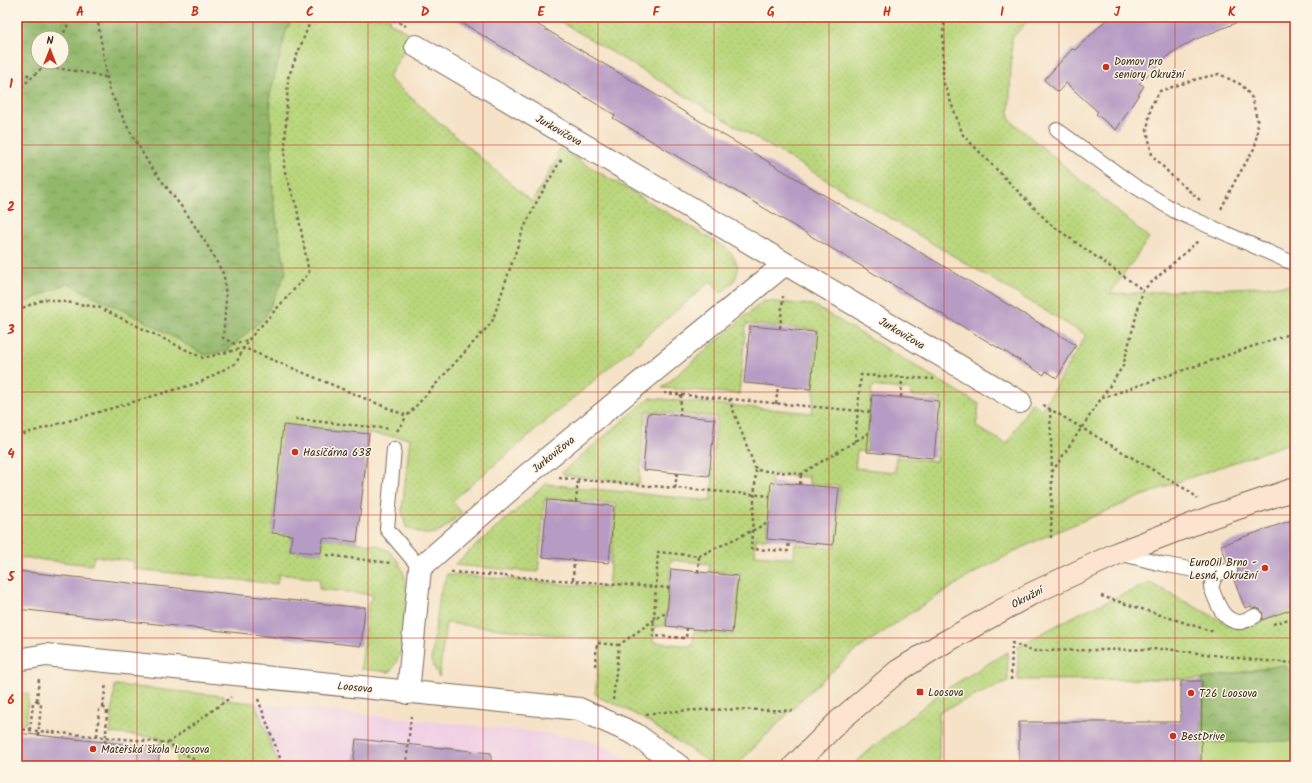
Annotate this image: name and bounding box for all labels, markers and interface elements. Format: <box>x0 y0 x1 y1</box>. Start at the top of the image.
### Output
text: A <box>76 2 84 23</box>
text: B <box>191 2 199 23</box>
text: C <box>306 2 314 23</box>
text: D <box>421 2 430 23</box>
text: E <box>537 2 545 23</box>
text: F <box>652 2 660 23</box>
text: G <box>767 2 775 23</box>
text: H <box>883 2 892 23</box>
text: I <box>1000 2 1004 23</box>
text: J <box>1114 2 1121 23</box>
text: K <box>1228 2 1236 23</box>
north arrow <box>30 30 70 70</box>
text: N <box>47 32 54 50</box>
place label: Domov pro seniory Okružní <box>1114 53 1187 84</box>
marker: Domov pro seniory Okružní <box>1101 62 1111 72</box>
text: 1 <box>9 74 13 95</box>
street label: Jurkovičova <box>532 110 585 151</box>
text: 2 <box>7 197 15 218</box>
street label: Jurkovičova <box>875 313 928 355</box>
text: 3 <box>6 320 15 341</box>
street label: Jurkovičova <box>528 432 579 478</box>
text: 4 <box>7 444 15 465</box>
place label: Hasičárna 638 <box>303 444 371 462</box>
marker: Hasičárna 638 <box>290 447 300 457</box>
place label: EuroOil Brno - Lesná, Okružní <box>1189 554 1259 585</box>
marker: EuroOil Brno - Lesná, Okružní <box>1260 563 1270 573</box>
text: 5 <box>7 567 16 588</box>
street label: Okružní <box>1008 581 1049 614</box>
street label: Loosova <box>336 677 373 699</box>
place label: Loosova <box>928 684 963 702</box>
place label: T26 Loosova <box>1199 685 1257 703</box>
marker: Loosova <box>915 687 925 697</box>
marker: T26 Loosova <box>1186 688 1196 698</box>
text: 6 <box>7 690 15 711</box>
place label: BestDrive <box>1181 728 1225 746</box>
marker: BestDrive <box>1168 731 1178 741</box>
place label: Mateřská škola Loosova <box>101 741 210 759</box>
marker: Mateřská škola Loosova <box>88 744 98 754</box>

